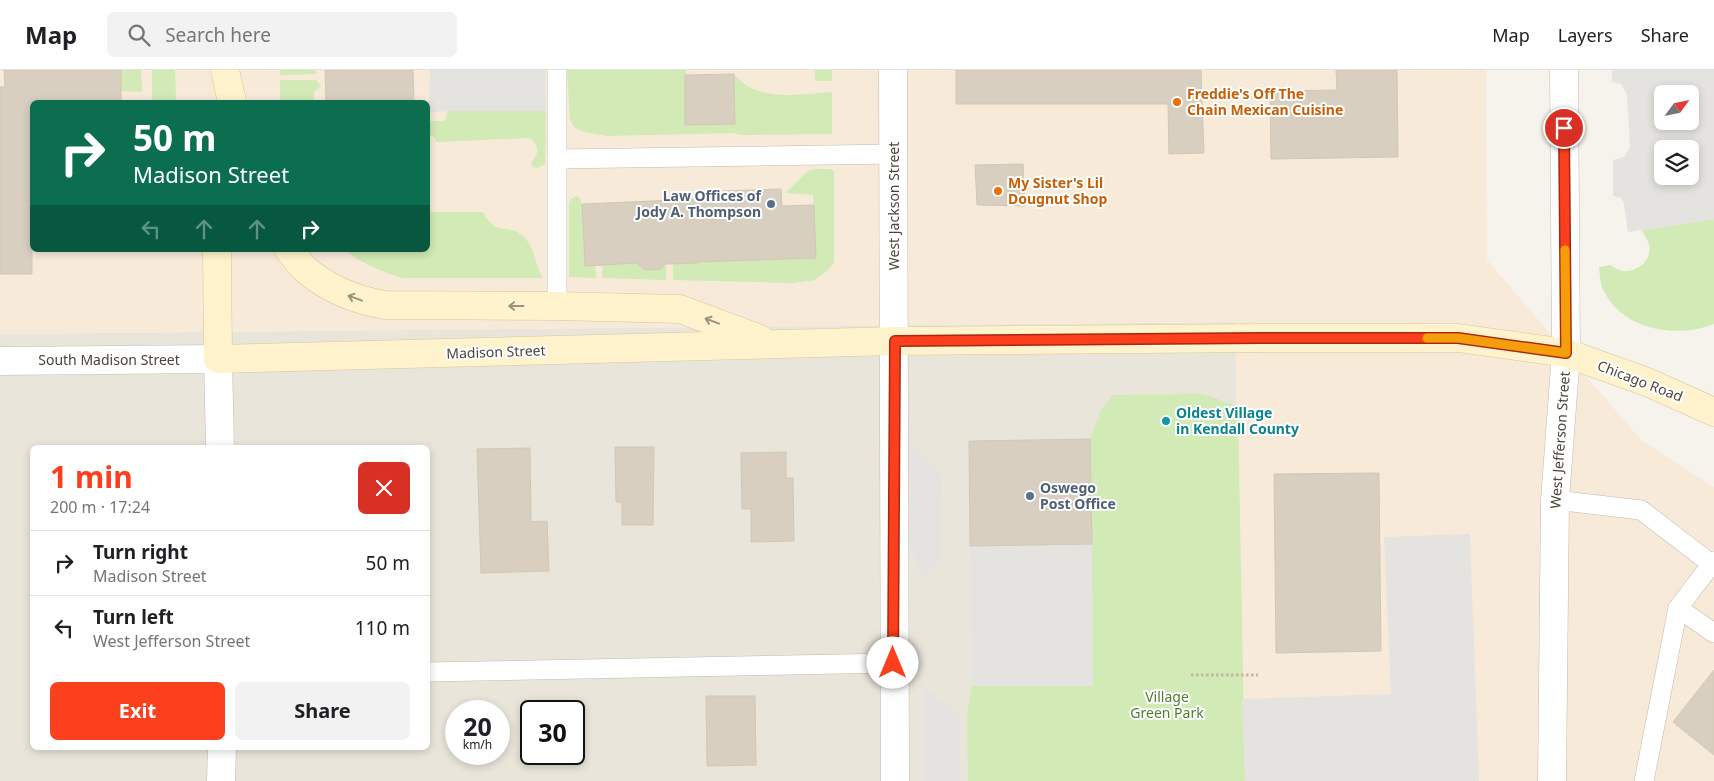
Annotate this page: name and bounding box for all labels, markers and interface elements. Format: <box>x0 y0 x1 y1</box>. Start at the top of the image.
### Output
search box <box>107 12 457 57</box>
text: Map <box>25 18 77 51</box>
icon: search <box>125 21 153 49</box>
text: Search here <box>165 22 271 48</box>
text: Map <box>1492 23 1530 47</box>
text: Layers <box>1558 23 1613 47</box>
text: Share <box>1641 23 1689 47</box>
place label: Freddie's Off The Chain Mexican Cuisine <box>1187 84 1343 119</box>
north arrow <box>1654 85 1699 130</box>
map controls <box>1654 85 1699 185</box>
marker: Freddie's Off The Chain Mexican Cuisine <box>1171 96 1183 108</box>
pin <box>1543 107 1585 149</box>
text: 50 m <box>133 114 216 161</box>
icon: arrive <box>1550 114 1578 142</box>
icon: right <box>50 120 115 185</box>
button: layers <box>1654 140 1699 185</box>
street label: West Jackson Street <box>884 142 903 270</box>
text: Madison Street <box>133 159 289 189</box>
place label: My Sister's Lil Dougnut Shop <box>1008 173 1107 208</box>
marker: My Sister's Lil Dougnut Shop <box>992 185 1004 197</box>
place label: Law Offices of Jody A. Thompson <box>635 186 763 221</box>
marker: Law Offices of Jody A. Thompson <box>765 198 777 210</box>
icon: left <box>137 215 165 243</box>
icon: ahead <box>190 215 218 243</box>
icon: ahead <box>243 215 271 243</box>
icon: right <box>296 215 324 243</box>
one-way arrow <box>348 293 363 302</box>
one-way arrow <box>509 301 525 311</box>
one-way arrow <box>704 315 719 324</box>
street label: Madison Street <box>446 340 546 363</box>
street label: South Madison Street <box>38 350 180 369</box>
street label: Chicago Road <box>1595 356 1686 406</box>
street label: West Jefferson Street <box>1545 371 1574 509</box>
place label: Oldest Village in Kendall County <box>1176 403 1299 438</box>
marker: Oldest Village in Kendall County <box>1160 415 1172 427</box>
text: 1 min <box>50 456 133 497</box>
button: close <box>358 462 410 514</box>
place label: Oswego Post Office <box>1040 478 1116 513</box>
marker: Oswego Post Office <box>1024 490 1036 502</box>
text: 200 m · 17:24 <box>50 496 150 518</box>
text: Turn right <box>93 539 188 565</box>
icon: right <box>50 549 78 577</box>
text: 50 m <box>366 550 410 576</box>
text: Madison Street <box>93 565 207 587</box>
text: Turn left <box>93 604 174 630</box>
icon: left <box>50 614 78 642</box>
text: 110 m <box>355 615 410 641</box>
text: West Jefferson Street <box>93 630 250 652</box>
position arrow <box>866 636 918 688</box>
button: Exit <box>50 682 225 740</box>
button: Share <box>235 682 410 740</box>
park label: Village Green Park <box>1130 687 1204 722</box>
speed limit sign: 30 <box>520 700 585 765</box>
text: 20 <box>463 709 492 743</box>
text: km/h <box>463 736 492 753</box>

